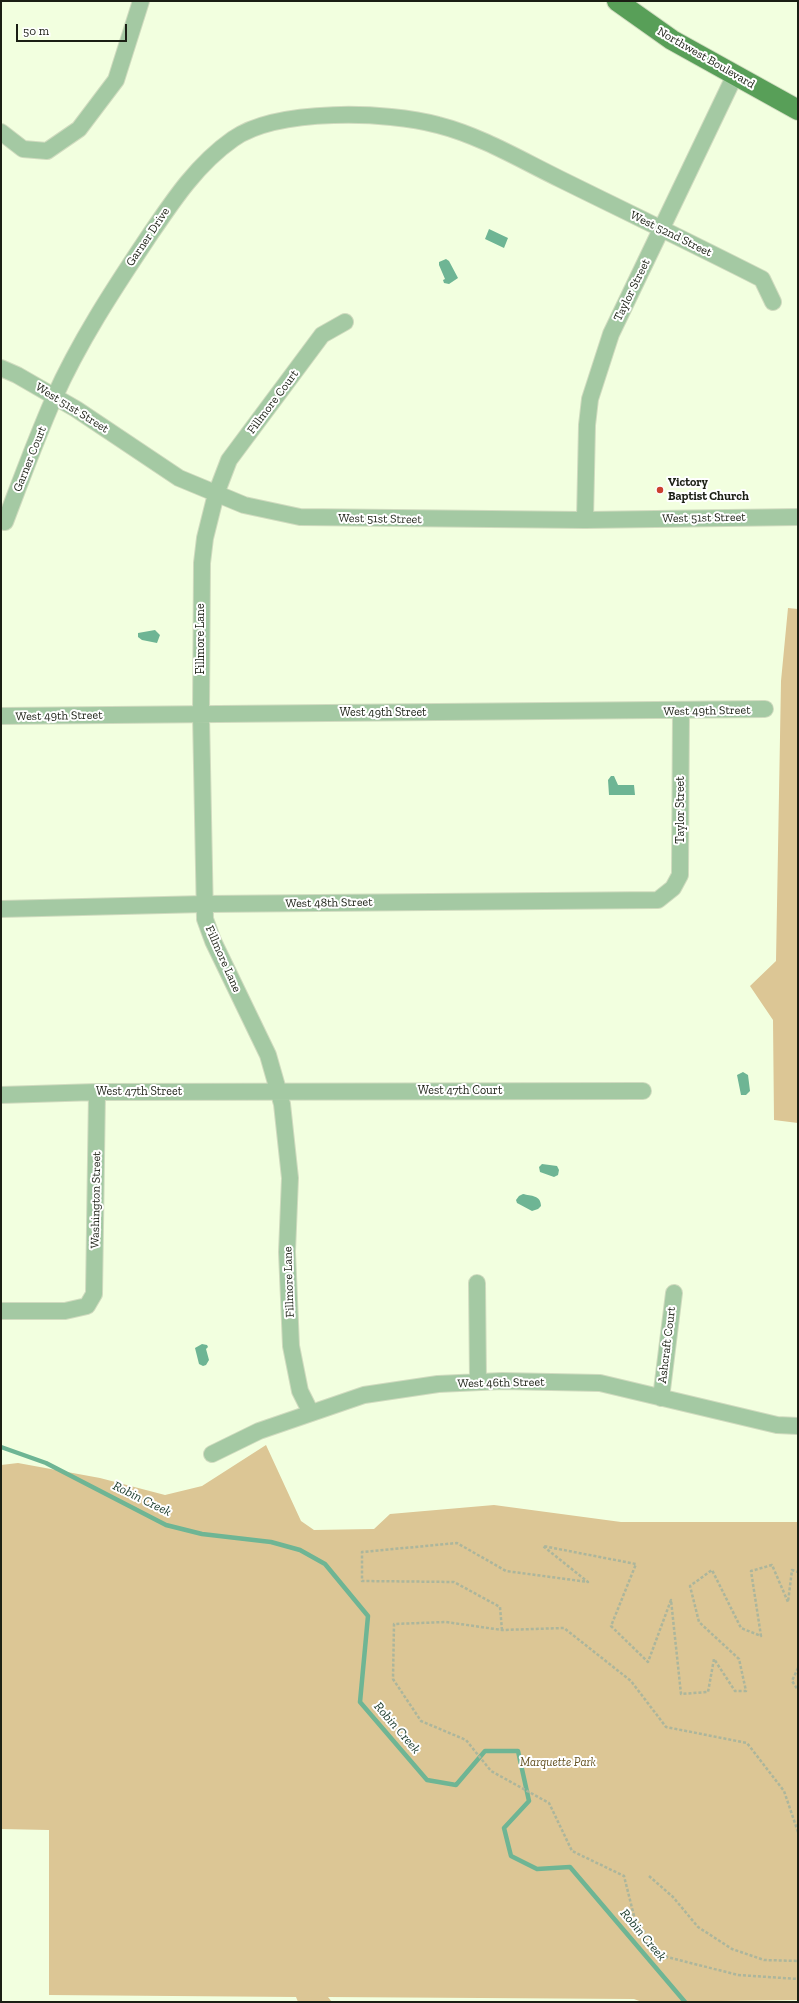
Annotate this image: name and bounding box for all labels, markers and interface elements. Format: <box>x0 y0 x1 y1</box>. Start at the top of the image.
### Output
scale bar <box>18 16 129 42</box>
text: 50 m <box>23 24 49 38</box>
street label: Northwest Boulevard <box>655 24 757 92</box>
street label: Garner Drive <box>123 205 173 269</box>
street label: West 52nd Street <box>628 208 714 260</box>
street label: Taylor Street <box>611 257 653 323</box>
street label: Fillmore Court <box>244 367 302 437</box>
street label: West 51st Street <box>33 380 111 436</box>
street label: Garner Court <box>10 424 50 494</box>
place label: Victory Baptist Church <box>668 476 749 504</box>
marker: Victory Baptist Church <box>655 485 665 495</box>
street label: West 51st Street <box>662 510 746 526</box>
street label: West 51st Street <box>338 511 422 527</box>
street label: Fillmore Lane <box>194 603 208 675</box>
street label: West 49th Street <box>663 703 751 719</box>
street label: West 49th Street <box>339 706 427 720</box>
street label: West 49th Street <box>15 708 103 724</box>
street label: Taylor Street <box>674 776 688 844</box>
street label: West 48th Street <box>285 895 373 911</box>
street label: Fillmore Lane <box>202 924 244 994</box>
street label: West 47th Court <box>418 1084 502 1098</box>
street label: West 47th Street <box>96 1085 182 1099</box>
street label: Washington Street <box>88 1151 104 1249</box>
street label: Fillmore Lane <box>281 1246 297 1318</box>
street label: Ashcraft Court <box>655 1306 679 1384</box>
street label: West 46th Street <box>457 1375 545 1391</box>
water label: Robin Creek <box>110 1478 174 1520</box>
water label: Robin Creek <box>370 1699 424 1757</box>
park label: Marquette Park <box>520 1756 596 1770</box>
water label: Robin Creek <box>617 1906 669 1964</box>

